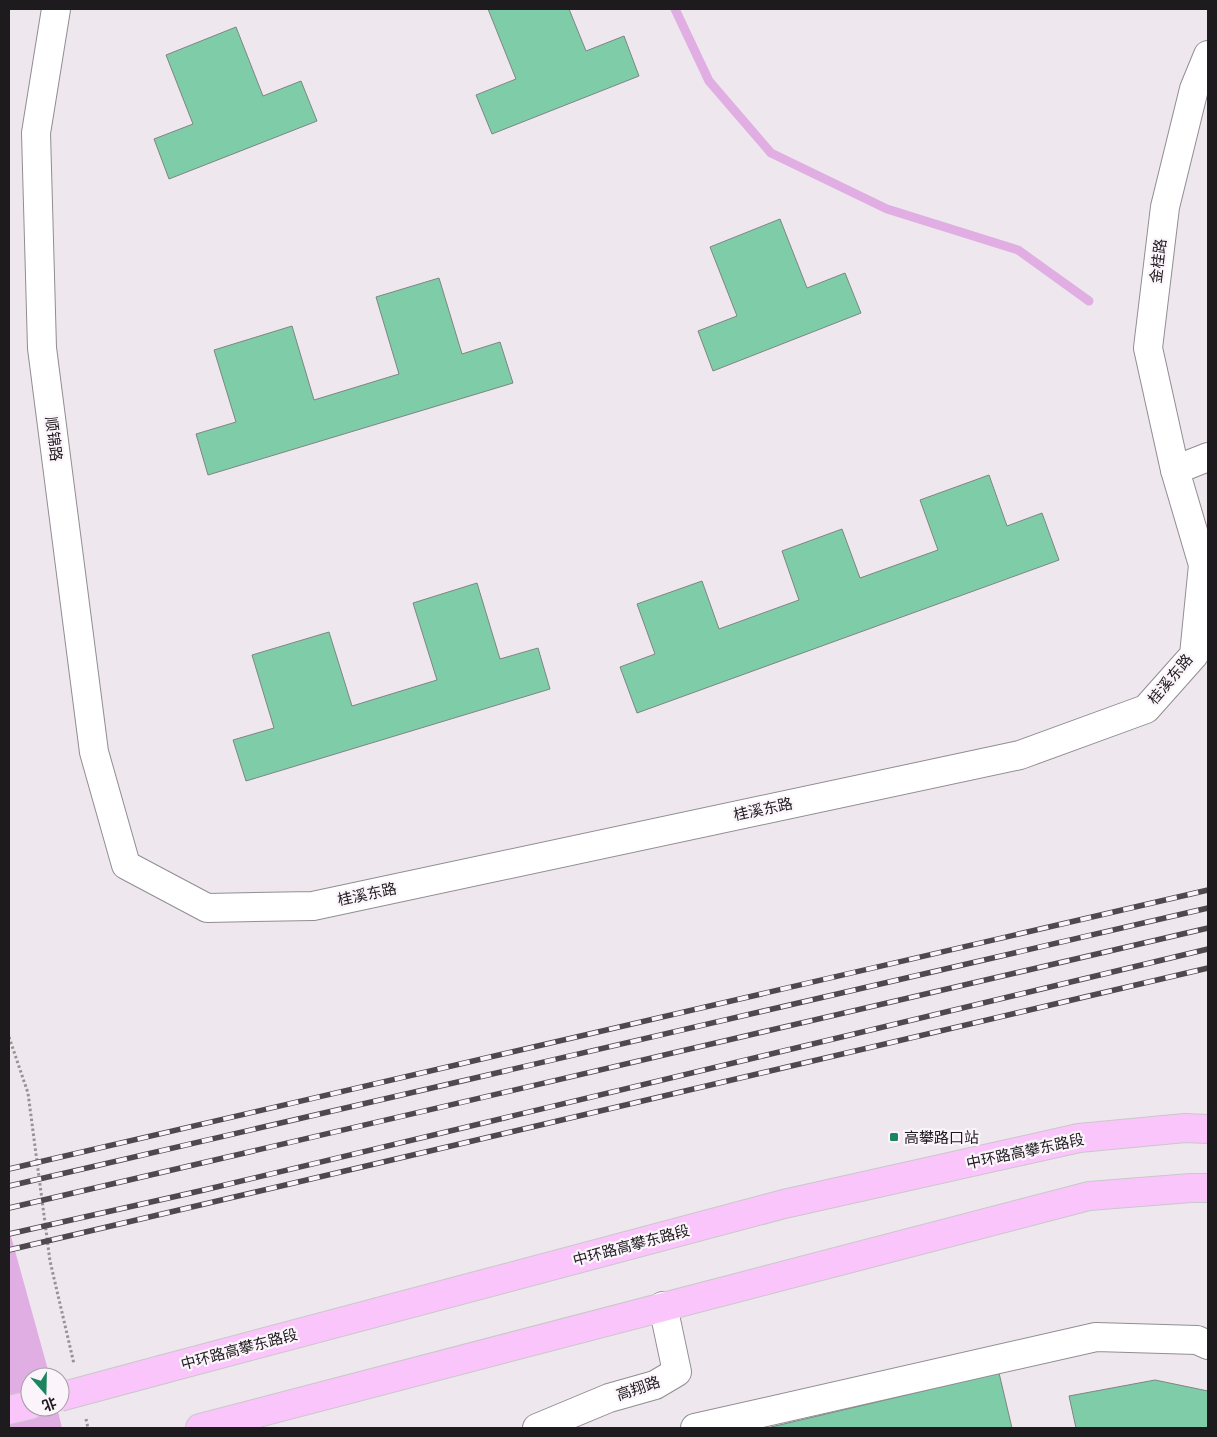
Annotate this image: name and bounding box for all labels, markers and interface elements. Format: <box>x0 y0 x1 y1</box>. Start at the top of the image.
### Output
street label: 金桂路 <box>1146 238 1170 284</box>
street label: 顺锦路 <box>42 416 66 462</box>
street label: 桂溪东路 <box>1143 650 1197 708</box>
street label: 桂溪东路 <box>732 793 794 825</box>
street label: 桂溪东路 <box>336 878 398 910</box>
place label: 高攀路口站 <box>904 1128 979 1147</box>
street label: 中环路高攀东路段 <box>964 1129 1086 1173</box>
marker: 高攀路口站 <box>888 1131 900 1143</box>
street label: 中环路高攀东路段 <box>571 1220 691 1270</box>
street label: 中环路高攀东路段 <box>179 1324 299 1374</box>
north arrow <box>20 1367 70 1417</box>
street label: 高翔路 <box>614 1372 662 1404</box>
text: 北 <box>40 1393 59 1415</box>

